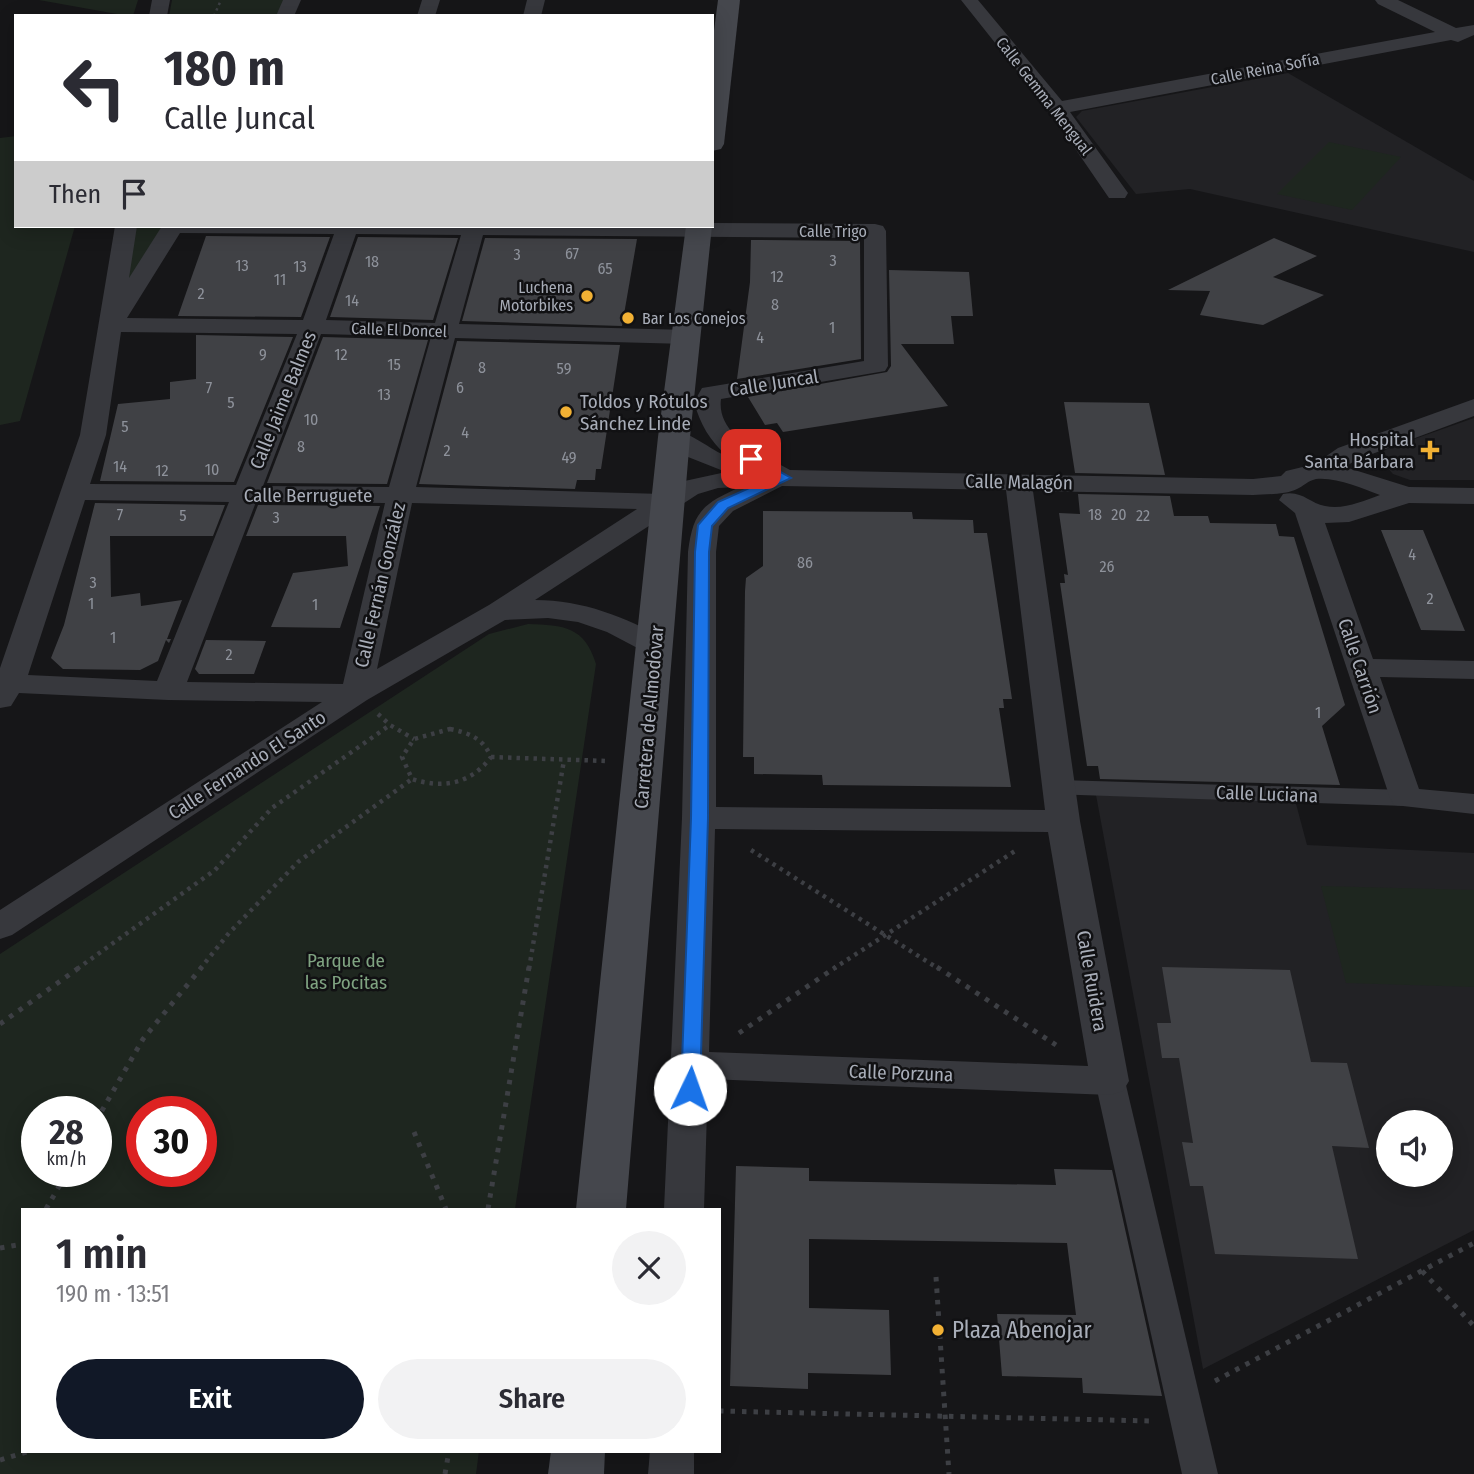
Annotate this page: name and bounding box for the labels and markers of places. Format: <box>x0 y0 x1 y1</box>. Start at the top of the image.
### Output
place label: Luchena Motorbikes <box>500 278 573 315</box>
marker: Luchena Motorbikes <box>579 288 595 304</box>
place label: Bar Los Conejos <box>642 309 746 328</box>
marker: Bar Los Conejos <box>620 310 636 326</box>
place label: Toldos y Rótulos Sánchez Linde <box>580 390 708 435</box>
marker: Toldos y Rótulos Sánchez Linde <box>558 404 574 420</box>
place label: Hospital Santa Bárbara <box>1304 428 1414 473</box>
pin <box>721 429 781 489</box>
marker: Hospital Santa Bárbara <box>1420 440 1440 460</box>
place label: Plaza Abenojar <box>952 1316 1092 1344</box>
marker: Plaza Abenojar <box>930 1322 946 1338</box>

